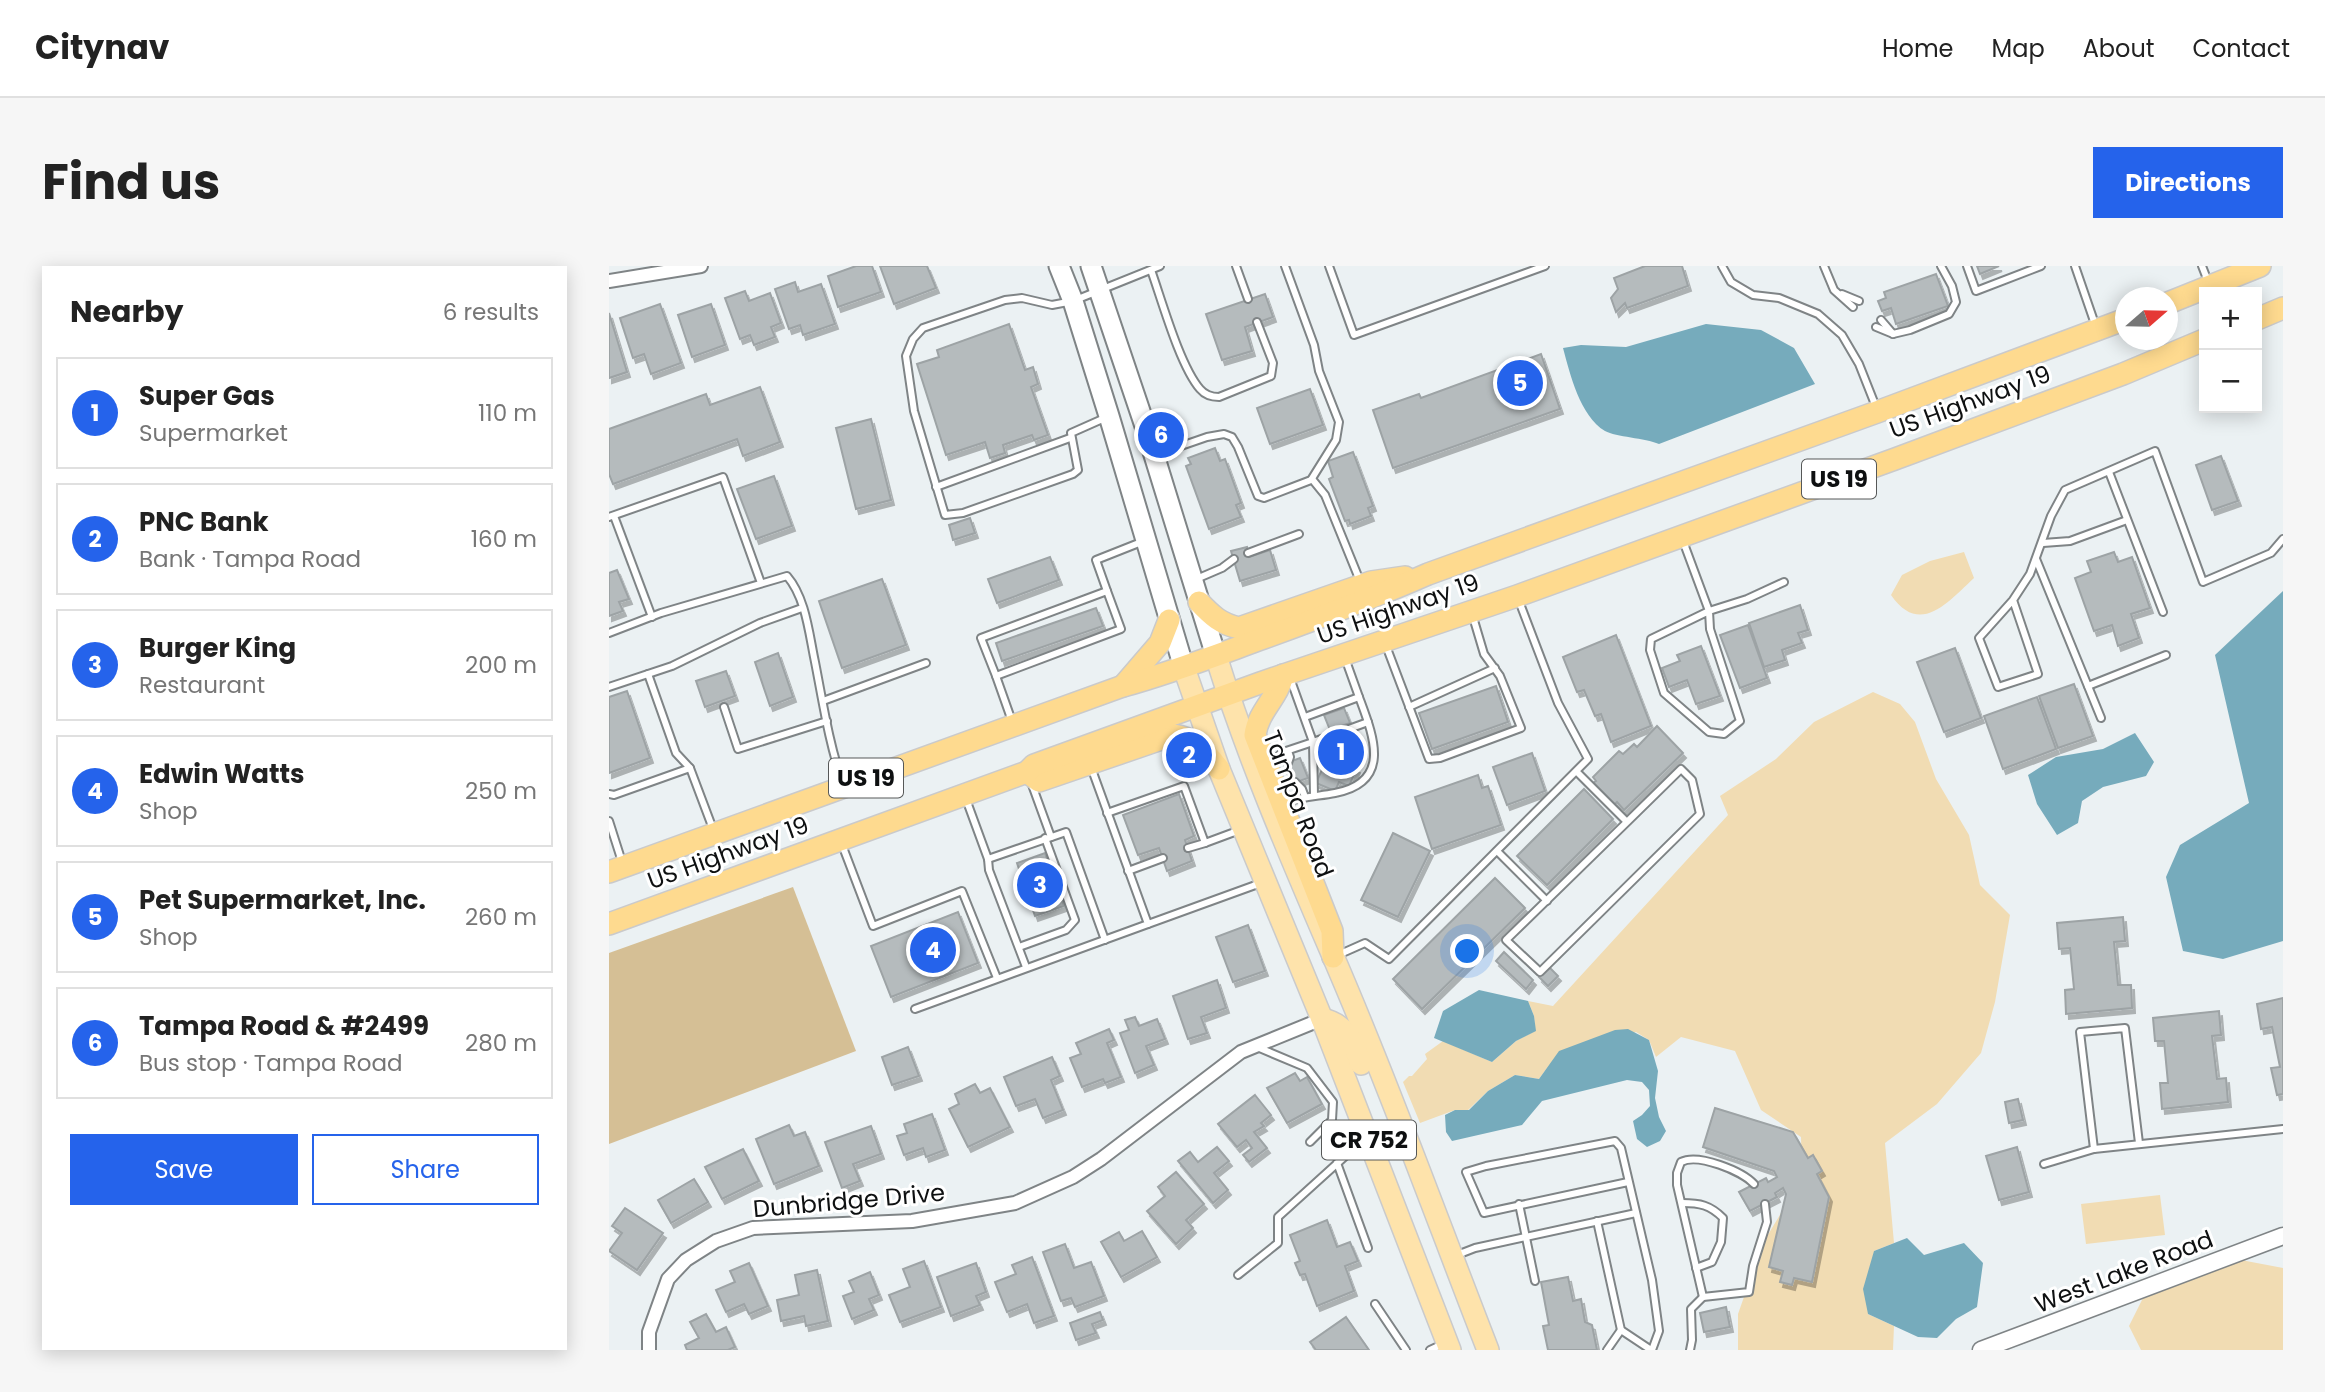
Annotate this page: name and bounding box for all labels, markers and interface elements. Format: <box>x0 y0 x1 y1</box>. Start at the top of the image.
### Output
text: Citynav <box>35 24 169 71</box>
text: Home <box>1882 32 1954 65</box>
text: Map <box>1992 32 2045 65</box>
text: About <box>2083 32 2154 65</box>
text: Contact <box>2192 32 2290 65</box>
button: Directions <box>2093 147 2283 218</box>
text: Find us <box>42 148 220 216</box>
north arrow <box>2115 287 2178 350</box>
map controls <box>2199 287 2262 413</box>
button: + <box>2199 287 2262 350</box>
text: Nearby <box>70 290 184 333</box>
text: 6 results <box>443 296 539 328</box>
button: − <box>2199 350 2262 413</box>
pin: 5 <box>1497 357 1543 409</box>
street label: US Highway 19 <box>1885 357 2055 446</box>
text: Super Gas <box>139 378 275 414</box>
text: 1 <box>91 397 99 429</box>
text: 110 m <box>478 397 537 429</box>
pin: 6 <box>1138 409 1184 461</box>
text: Supermarket <box>139 417 288 449</box>
road number: US 19 <box>1802 460 1876 498</box>
text: PNC Bank <box>139 504 268 540</box>
text: 2 <box>88 523 102 555</box>
text: 160 m <box>471 523 537 555</box>
text: Bank · Tampa Road <box>139 543 361 575</box>
street label: US Highway 19 <box>1312 565 1483 652</box>
text: Burger King <box>139 630 296 666</box>
text: 3 <box>88 649 102 681</box>
text: 200 m <box>465 649 537 681</box>
text: Restaurant <box>139 669 265 701</box>
street label: Tampa Road <box>1255 725 1342 882</box>
pin: 1 <box>1318 726 1364 778</box>
pin: 2 <box>1166 729 1212 781</box>
text: Edwin Watts <box>139 756 305 792</box>
road number: US 19 <box>829 758 903 798</box>
text: 4 <box>87 775 103 807</box>
text: 250 m <box>465 775 537 807</box>
text: Shop <box>139 795 198 827</box>
street label: US Highway 19 <box>643 808 813 897</box>
pin: 3 <box>1017 859 1063 911</box>
text: Pet Supermarket, Inc. <box>139 882 426 918</box>
text: 5 <box>88 901 102 933</box>
text: 260 m <box>465 901 537 933</box>
text: Shop <box>139 921 198 953</box>
pin: 4 <box>910 924 956 976</box>
your location <box>1450 934 1484 968</box>
text: Tampa Road & #2499 <box>139 1008 429 1044</box>
text: 6 <box>88 1027 102 1059</box>
text: 280 m <box>465 1027 537 1059</box>
text: Bus stop · Tampa Road <box>139 1047 403 1079</box>
road number: CR 752 <box>1322 1120 1416 1160</box>
button: Save <box>70 1134 298 1205</box>
button: Share <box>312 1134 539 1205</box>
street label: Dunbridge Drive <box>752 1176 946 1225</box>
street label: West Lake Road <box>2030 1222 2218 1321</box>

